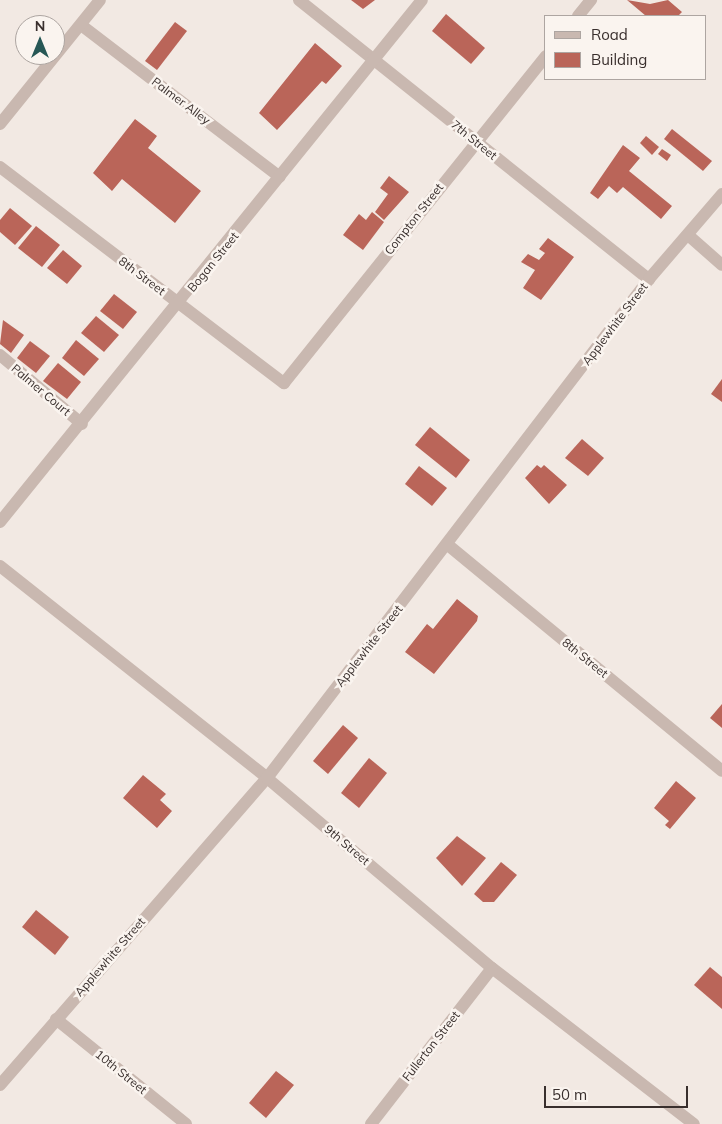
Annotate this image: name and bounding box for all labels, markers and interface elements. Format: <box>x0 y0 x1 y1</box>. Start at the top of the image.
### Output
north arrow <box>15 15 65 65</box>
legend <box>544 15 707 80</box>
text: N <box>35 17 45 35</box>
text: Road <box>591 25 628 44</box>
text: Building <box>591 50 647 69</box>
street label: Palmer Alley <box>149 74 213 128</box>
street label: 7th Street <box>448 117 500 163</box>
street label: Compton Street <box>382 180 446 258</box>
street label: Bogan Street <box>184 229 242 295</box>
street label: 8th Street <box>116 254 168 298</box>
street label: Applewhite Street <box>579 280 651 368</box>
street label: Palmer Court <box>9 361 73 419</box>
street label: Applewhite Street <box>333 602 405 690</box>
street label: 8th Street <box>559 635 611 681</box>
street label: 9th Street <box>321 822 373 868</box>
street label: Applewhite Street <box>72 915 148 999</box>
street label: Fullerton Street <box>399 1008 463 1084</box>
street label: 10th Street <box>92 1047 150 1097</box>
scale bar <box>547 1076 691 1108</box>
text: 50 m <box>552 1085 587 1104</box>

